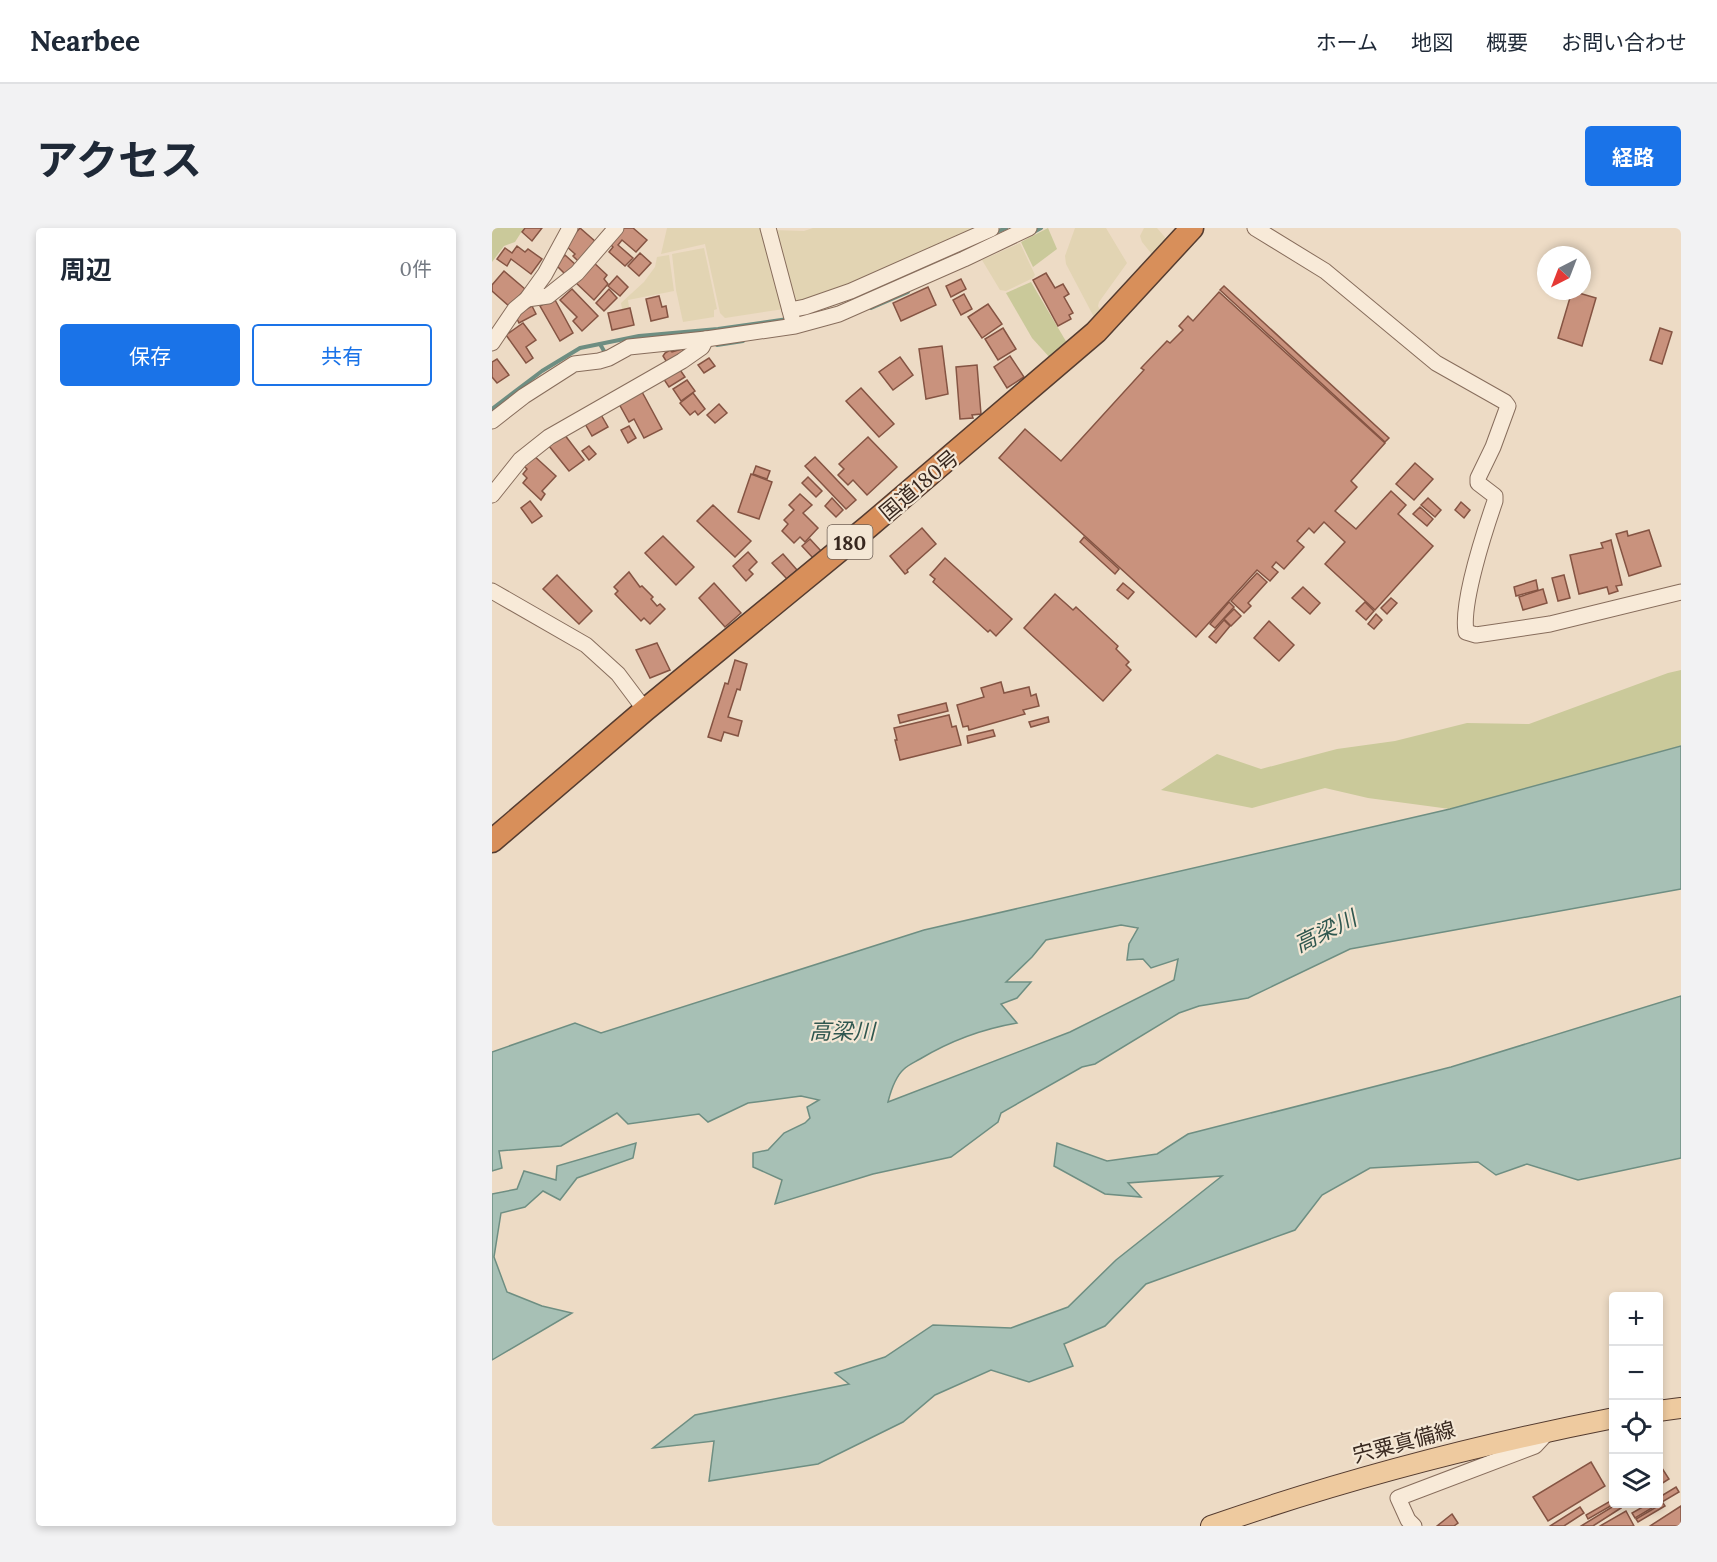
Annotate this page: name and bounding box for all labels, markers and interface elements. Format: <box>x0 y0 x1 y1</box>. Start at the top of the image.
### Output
text: Nearbee <box>30 23 140 59</box>
text: ホーム <box>1316 29 1378 56</box>
text: 地図 <box>1411 29 1453 56</box>
text: 概要 <box>1486 29 1528 56</box>
text: お問い合わせ <box>1561 29 1687 56</box>
button: 経路 <box>1585 126 1681 186</box>
text: アクセス <box>36 133 202 187</box>
north arrow <box>1537 246 1591 300</box>
text: 周辺 <box>60 253 112 286</box>
text: 0件 <box>400 256 432 281</box>
button: 保存 <box>60 324 240 386</box>
button: 共有 <box>252 324 432 386</box>
street label: 国道180号 <box>874 444 964 526</box>
road number: 180 <box>828 525 872 559</box>
water label: 高梁川 <box>1289 903 1363 958</box>
water label: 高梁川 <box>809 1017 877 1045</box>
map controls <box>1609 1292 1663 1508</box>
button: + <box>1609 1292 1663 1346</box>
button: − <box>1609 1346 1663 1400</box>
button: locate <box>1609 1400 1663 1454</box>
street label: 宍粟真備線 <box>1350 1415 1458 1469</box>
button: layers <box>1609 1454 1663 1508</box>

